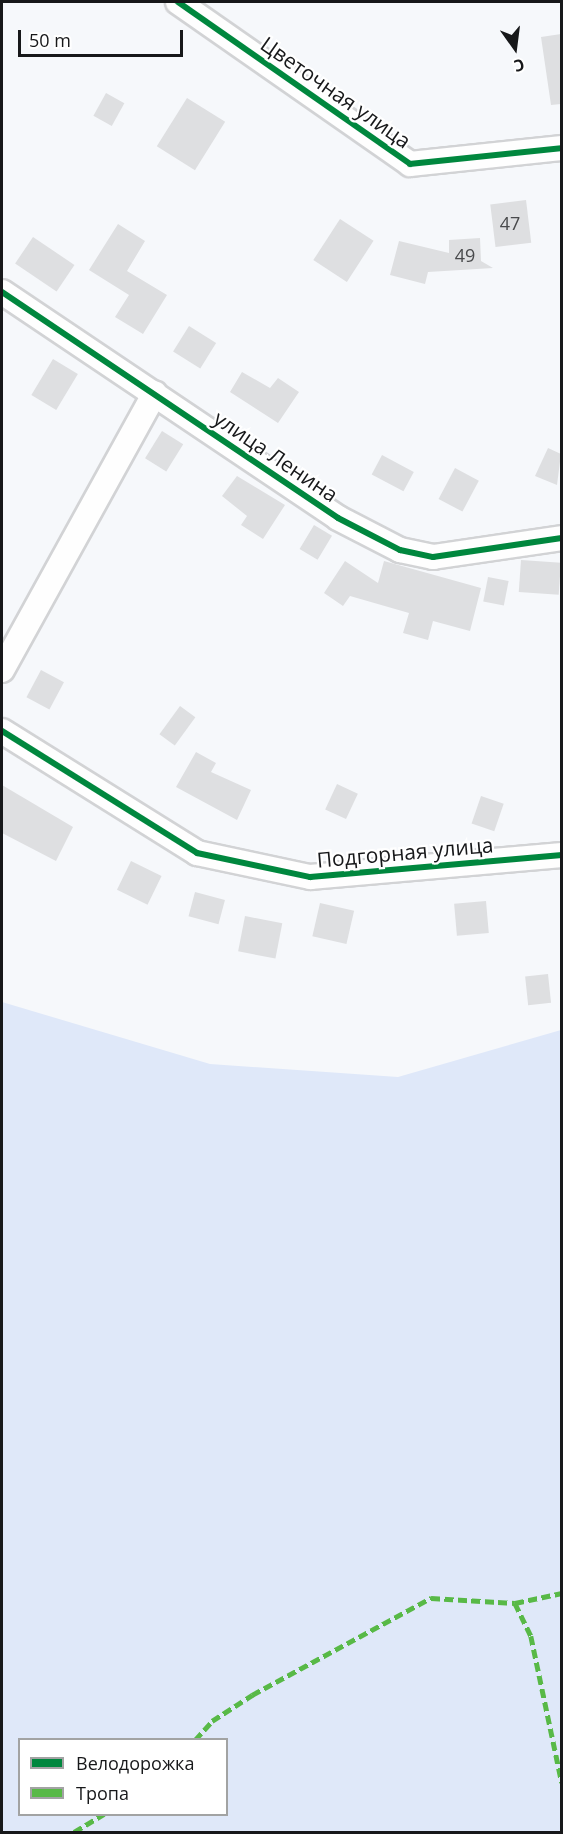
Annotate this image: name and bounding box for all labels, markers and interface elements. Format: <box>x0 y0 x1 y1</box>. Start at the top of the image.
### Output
scale bar <box>21 18 186 56</box>
north arrow <box>485 18 545 78</box>
text: 50 m <box>29 28 71 52</box>
street label: Цветочная улица <box>256 31 416 153</box>
text: С <box>512 54 527 77</box>
house number: 47 <box>500 212 520 234</box>
house number: 49 <box>455 244 475 266</box>
street label: улица Ленина <box>209 405 343 507</box>
street label: Подгорная улица <box>316 832 494 872</box>
legend <box>18 1738 228 1816</box>
text: Велодорожка <box>76 1751 194 1775</box>
text: Тропа <box>76 1781 129 1805</box>

